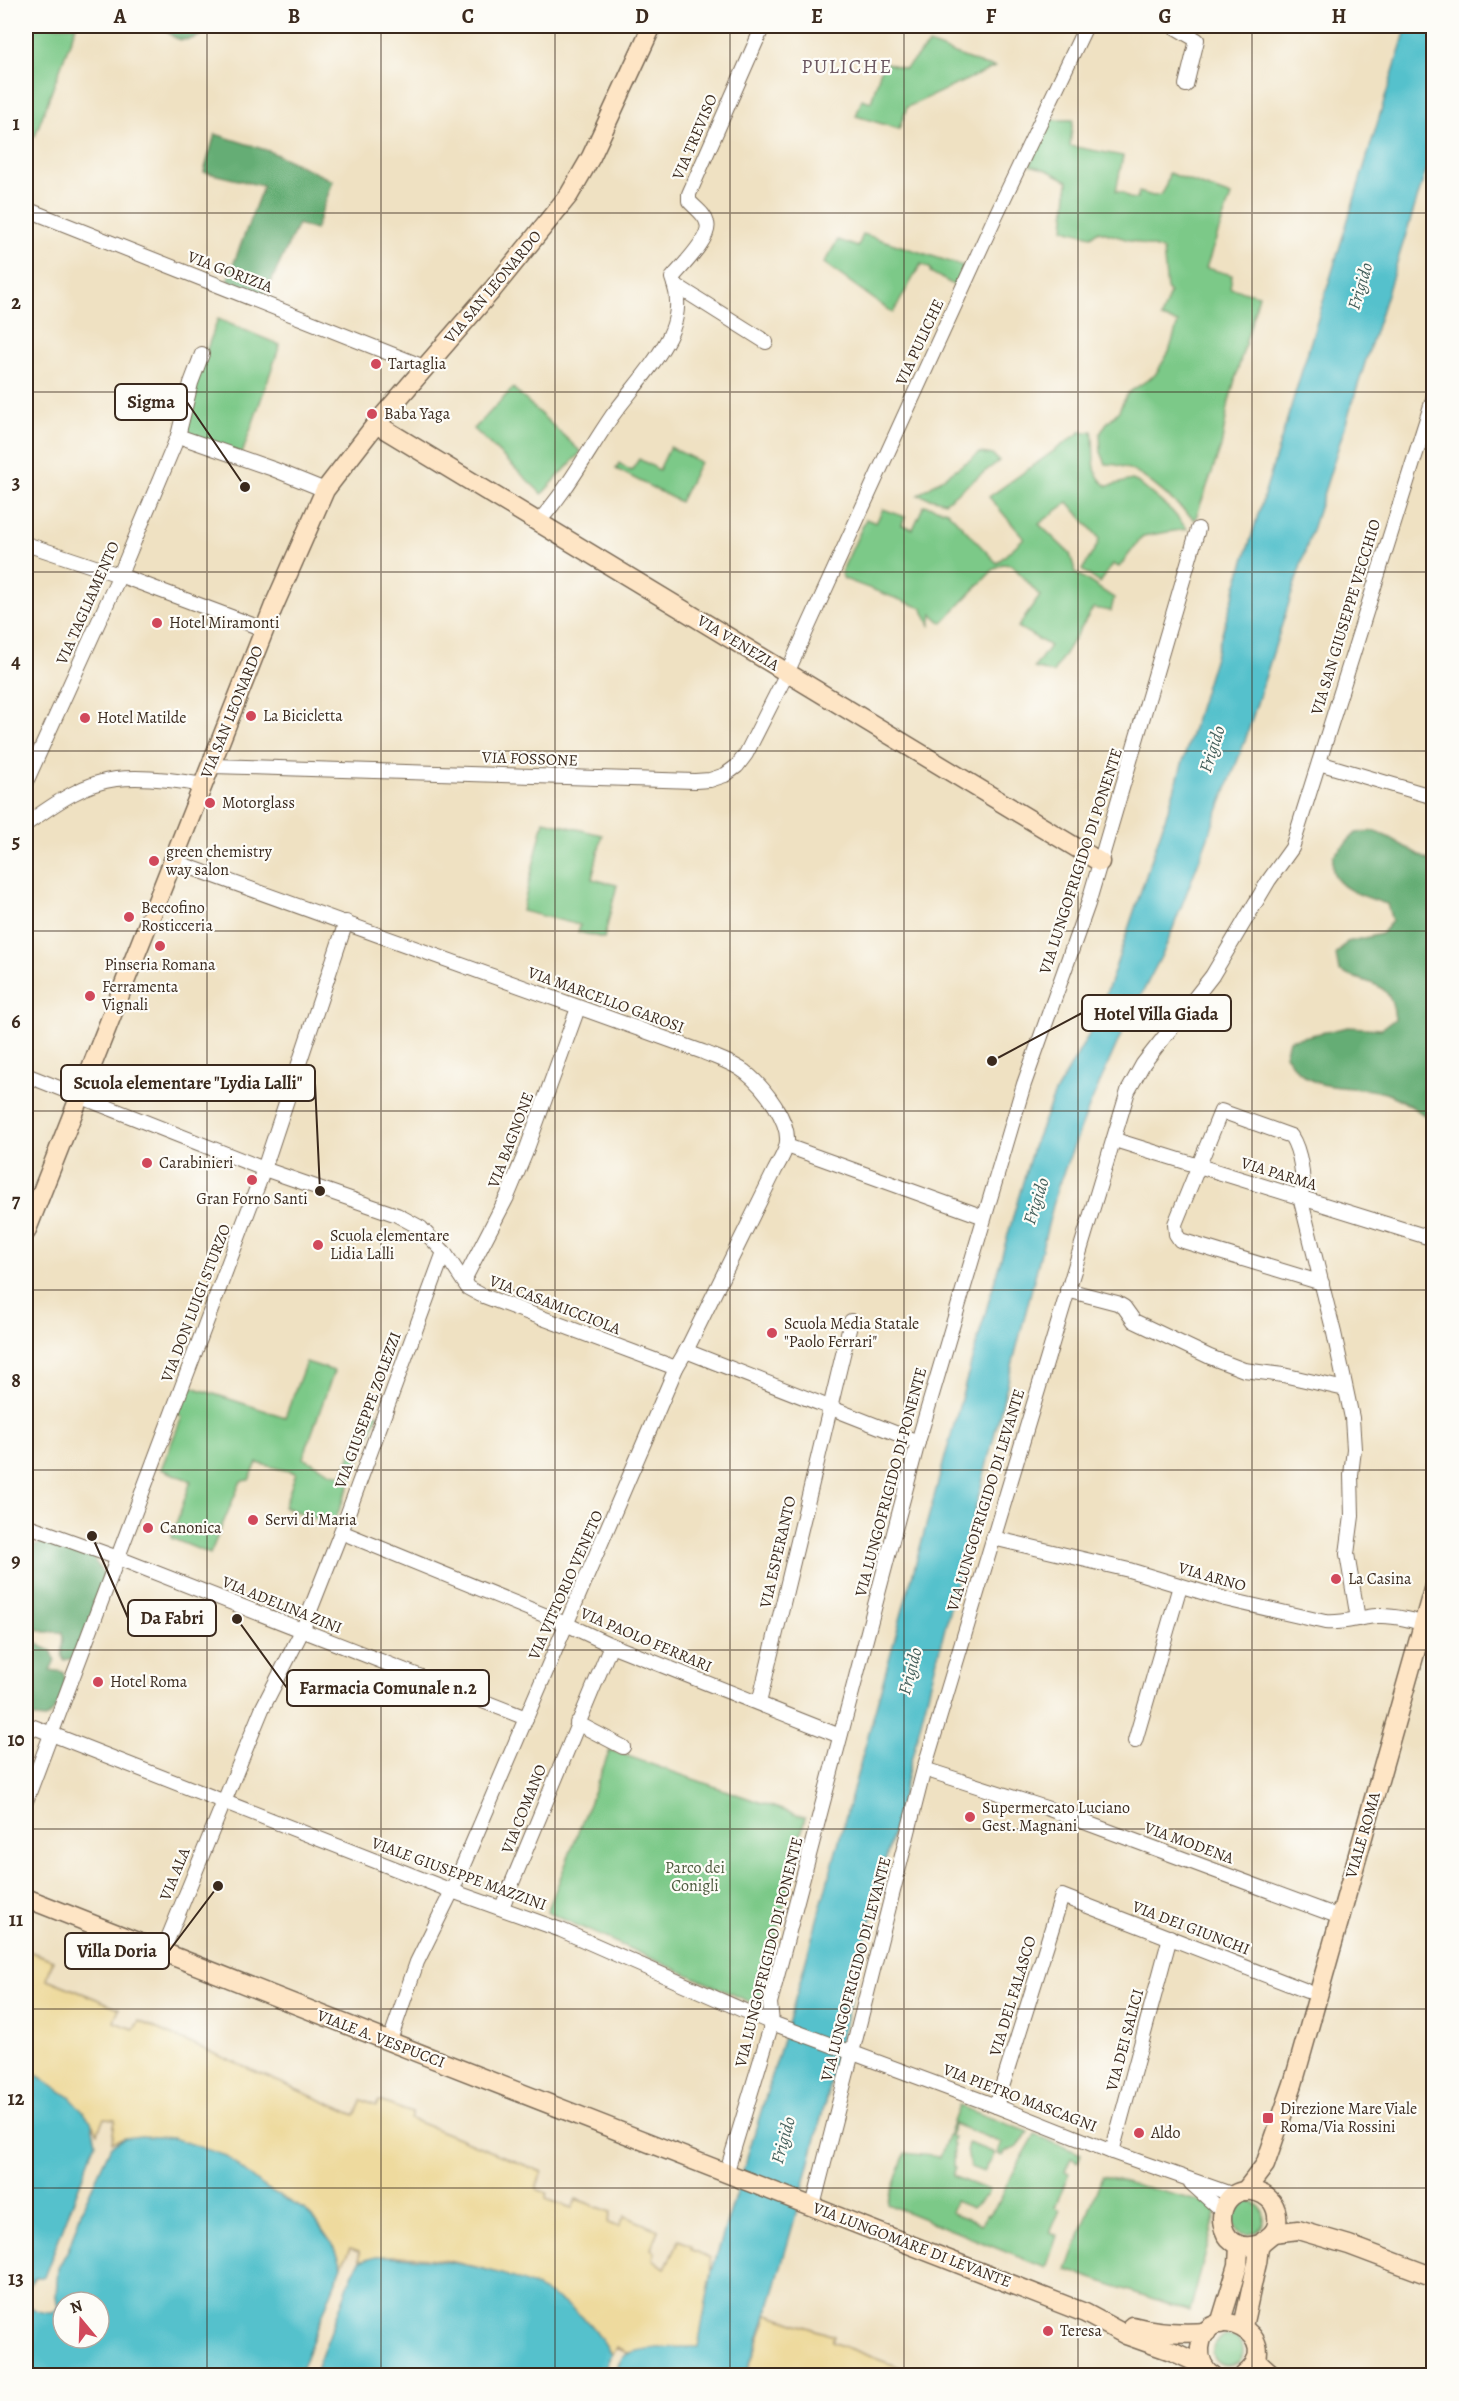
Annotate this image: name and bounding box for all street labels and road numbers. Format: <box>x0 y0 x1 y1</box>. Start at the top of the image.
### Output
street label: VIA TREVISO <box>667 91 723 184</box>
street label: VIA SAN LEONARDO <box>439 226 547 349</box>
street label: VIA GORIZIA <box>183 245 276 298</box>
street label: VIA PULICHE <box>890 295 950 390</box>
street label: VIA SAN GIUSEPPE VECCHIO <box>1305 516 1386 719</box>
street label: VIA TAGLIAMENTO <box>51 538 125 669</box>
street label: VIA VENEZIA <box>692 609 784 676</box>
street label: VIA SAN LEONARDO <box>195 642 269 782</box>
street label: VIA LUNGOFRIGIDO DI PONENTE <box>1034 745 1128 978</box>
street label: VIA FOSSONE <box>481 746 578 772</box>
street label: VIA MARCELLO GAROSI <box>524 961 687 1039</box>
street label: VIA BAGNONE <box>482 1089 539 1192</box>
street label: VIA PARMA <box>1237 1152 1320 1196</box>
street label: VIA DON LUIGI STURZO <box>155 1221 236 1386</box>
street label: VIA CASAMICCIOLA <box>485 1269 624 1340</box>
street label: VIA GIUSEPPE ZOLEZZI <box>329 1329 407 1492</box>
street label: VIA LUNGOFRIGIDO DI PONENTE <box>850 1365 932 1600</box>
street label: VIA LUNGOFRIGIDO DI LEVANTE <box>941 1386 1030 1615</box>
street label: VIA ESPERANTO <box>754 1494 802 1611</box>
street label: VIA VITTORIO VENETO <box>523 1507 609 1664</box>
street label: VIA ARNO <box>1175 1557 1248 1597</box>
street label: VIA ADELINA ZINI <box>218 1571 345 1639</box>
street label: VIA PAOLO FERRARI <box>576 1602 715 1678</box>
street label: VIA COMANO <box>496 1761 552 1858</box>
street label: VIALE ROMA <box>1340 1789 1386 1882</box>
street label: VIA MODENA <box>1140 1816 1237 1870</box>
street label: VIALE GIUSEPPE MAZZINI <box>367 1832 550 1916</box>
street label: VIA LUNGOFRIGIDO DI PONENTE <box>730 1835 808 2070</box>
street label: VIA ALA <box>154 1844 196 1905</box>
street label: VIA LUNGOFRIGIDO DI LEVANTE <box>815 1855 897 2084</box>
street label: VIA DEI GIUNCHI <box>1128 1895 1253 1961</box>
street label: VIA DEL FALASCO <box>984 1933 1042 2060</box>
street label: VIA DEI SALICI <box>1101 1987 1149 2094</box>
street label: VIALE A. VESPUCCI <box>313 2004 448 2074</box>
street label: VIA PIETRO MASCAGNI <box>939 2058 1100 2137</box>
street label: VIA LUNGOMARE DI LEVANTE <box>809 2197 1014 2293</box>

